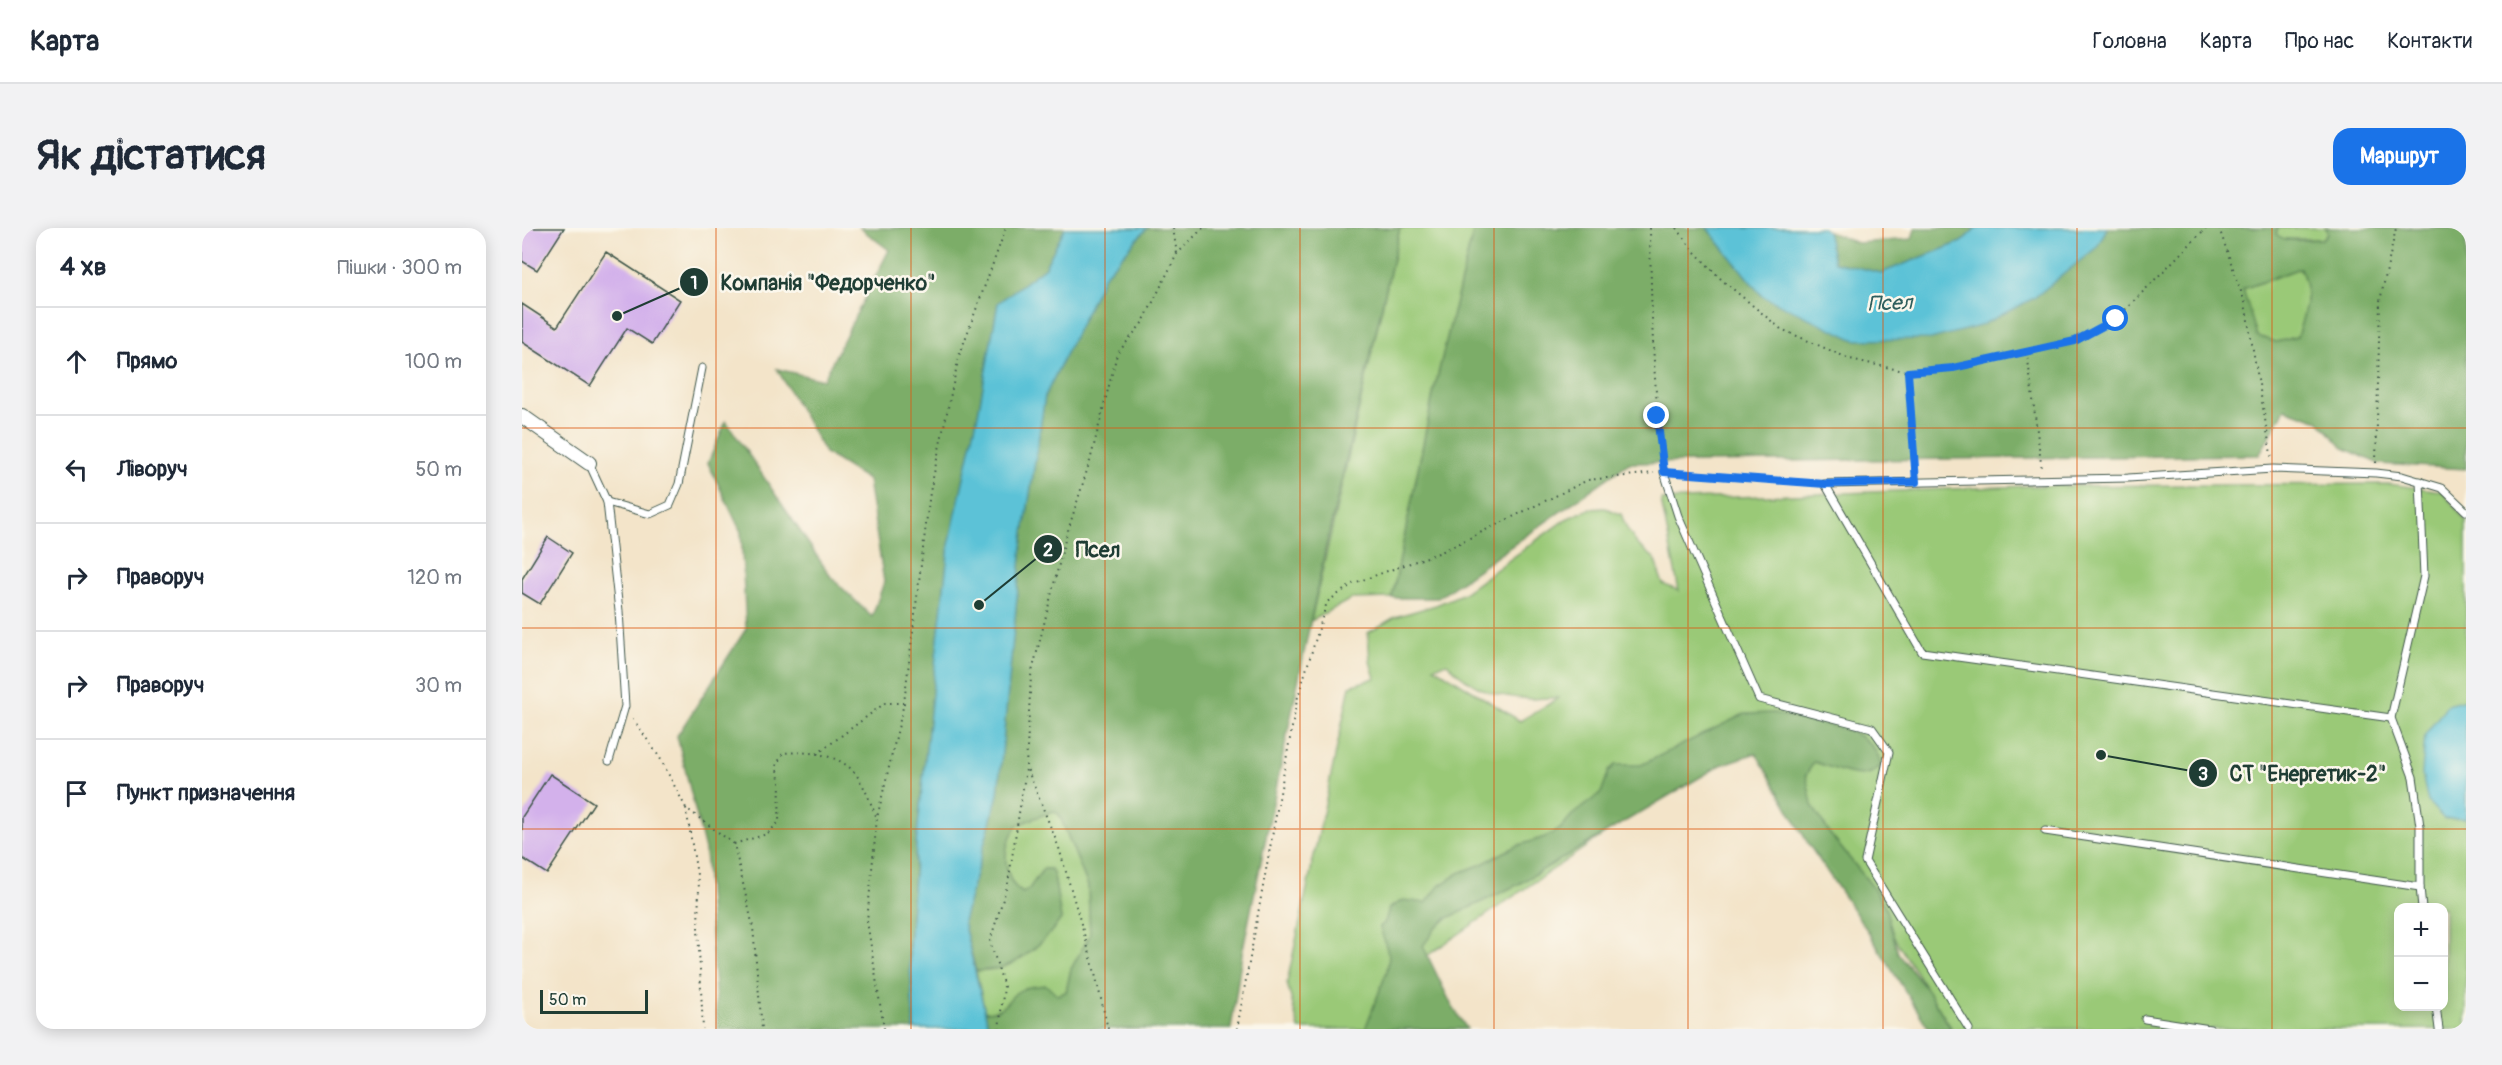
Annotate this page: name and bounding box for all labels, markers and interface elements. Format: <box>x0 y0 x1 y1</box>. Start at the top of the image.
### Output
text: Карта <box>30 24 99 59</box>
text: Головна <box>2093 28 2167 55</box>
text: Карта <box>2200 28 2252 55</box>
text: Про нас <box>2285 28 2354 55</box>
text: Контакти <box>2387 28 2472 55</box>
button: Маршрут <box>2333 128 2466 185</box>
text: Як дістатися <box>36 130 266 182</box>
text: 4 хв <box>60 251 107 283</box>
text: Пішки · 300 m <box>337 255 462 280</box>
callout: Компанія "Федорченко" <box>679 263 948 302</box>
text: Компанія "Федорченко" <box>720 270 936 297</box>
text: 1 <box>690 272 698 295</box>
water label: Псел <box>1867 289 1915 318</box>
route start <box>2102 305 2128 331</box>
icon: ahead <box>60 345 93 378</box>
text: Прямо <box>117 347 177 375</box>
text: 100 m <box>405 349 462 374</box>
route end <box>1643 402 1669 428</box>
icon: left <box>60 453 93 486</box>
text: Ліворуч <box>117 455 188 483</box>
text: 50 m <box>415 457 462 482</box>
callout: Псел <box>1033 530 1132 569</box>
text: Псел <box>1076 537 1120 564</box>
text: 2 <box>1043 539 1053 562</box>
icon: right <box>60 561 93 594</box>
text: Праворуч <box>117 563 204 591</box>
text: 120 m <box>407 565 462 590</box>
icon: right <box>60 669 93 702</box>
text: Праворуч <box>117 671 204 699</box>
text: 30 m <box>415 673 462 698</box>
callout: СТ "Енергетик-2" <box>2188 754 2399 793</box>
text: СТ "Енергетик-2" <box>2230 761 2386 788</box>
text: 3 <box>2198 763 2208 786</box>
icon: arrive <box>60 777 93 810</box>
text: Пункт призначення <box>117 779 295 807</box>
map controls <box>2394 903 2448 1011</box>
button: + <box>2394 903 2448 957</box>
button: − <box>2394 957 2448 1011</box>
scale bar <box>540 987 648 1014</box>
text: 50 m <box>549 990 586 1010</box>

